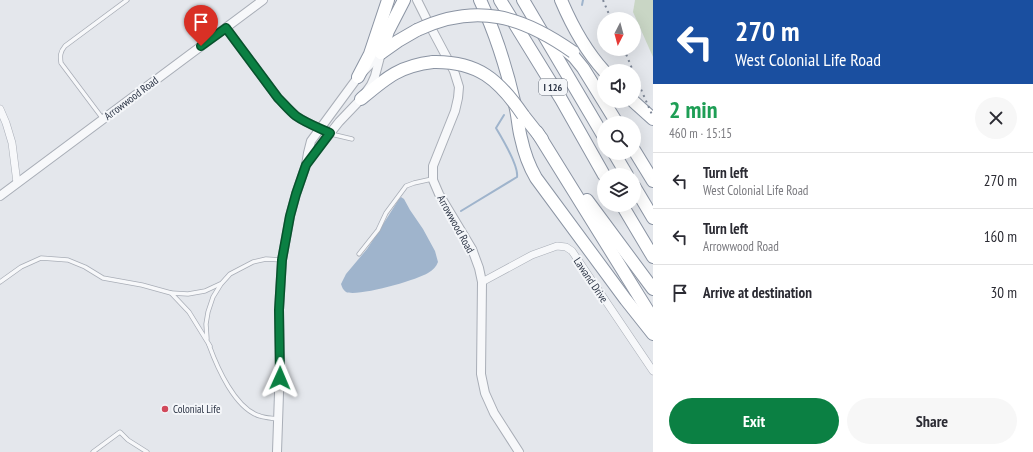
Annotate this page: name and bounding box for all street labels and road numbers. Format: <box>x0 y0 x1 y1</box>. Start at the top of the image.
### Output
street label: Arrowwood Road <box>101 73 161 123</box>
road number: I 126 <box>539 79 567 95</box>
street label: Arrowwood Road <box>434 193 478 256</box>
street label: Lawand Drive <box>571 255 611 306</box>

